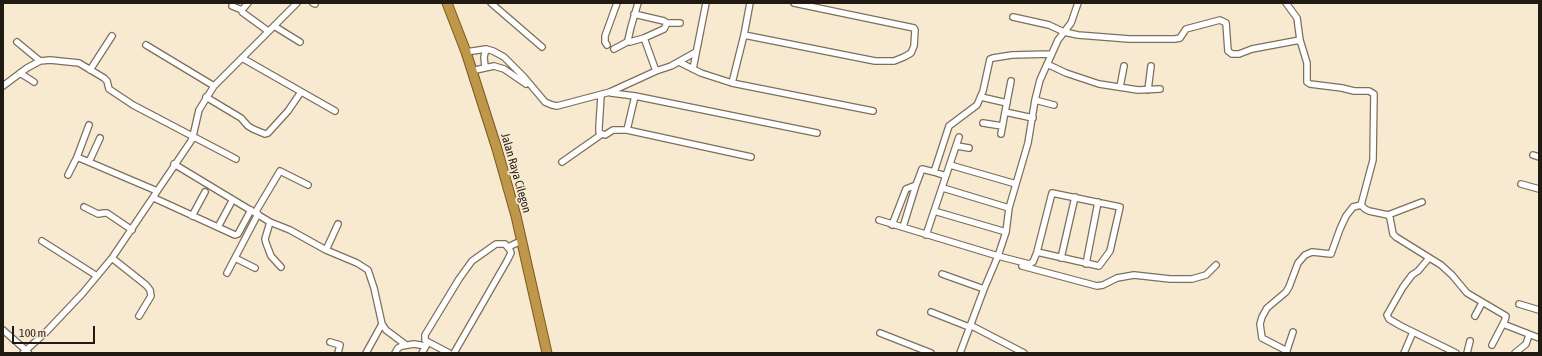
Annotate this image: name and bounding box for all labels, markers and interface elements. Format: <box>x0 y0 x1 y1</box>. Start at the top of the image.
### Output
street label: Jalan Raya Cilegon <box>498 131 534 215</box>
scale bar <box>14 318 97 344</box>
text: 100 m <box>19 326 46 340</box>

